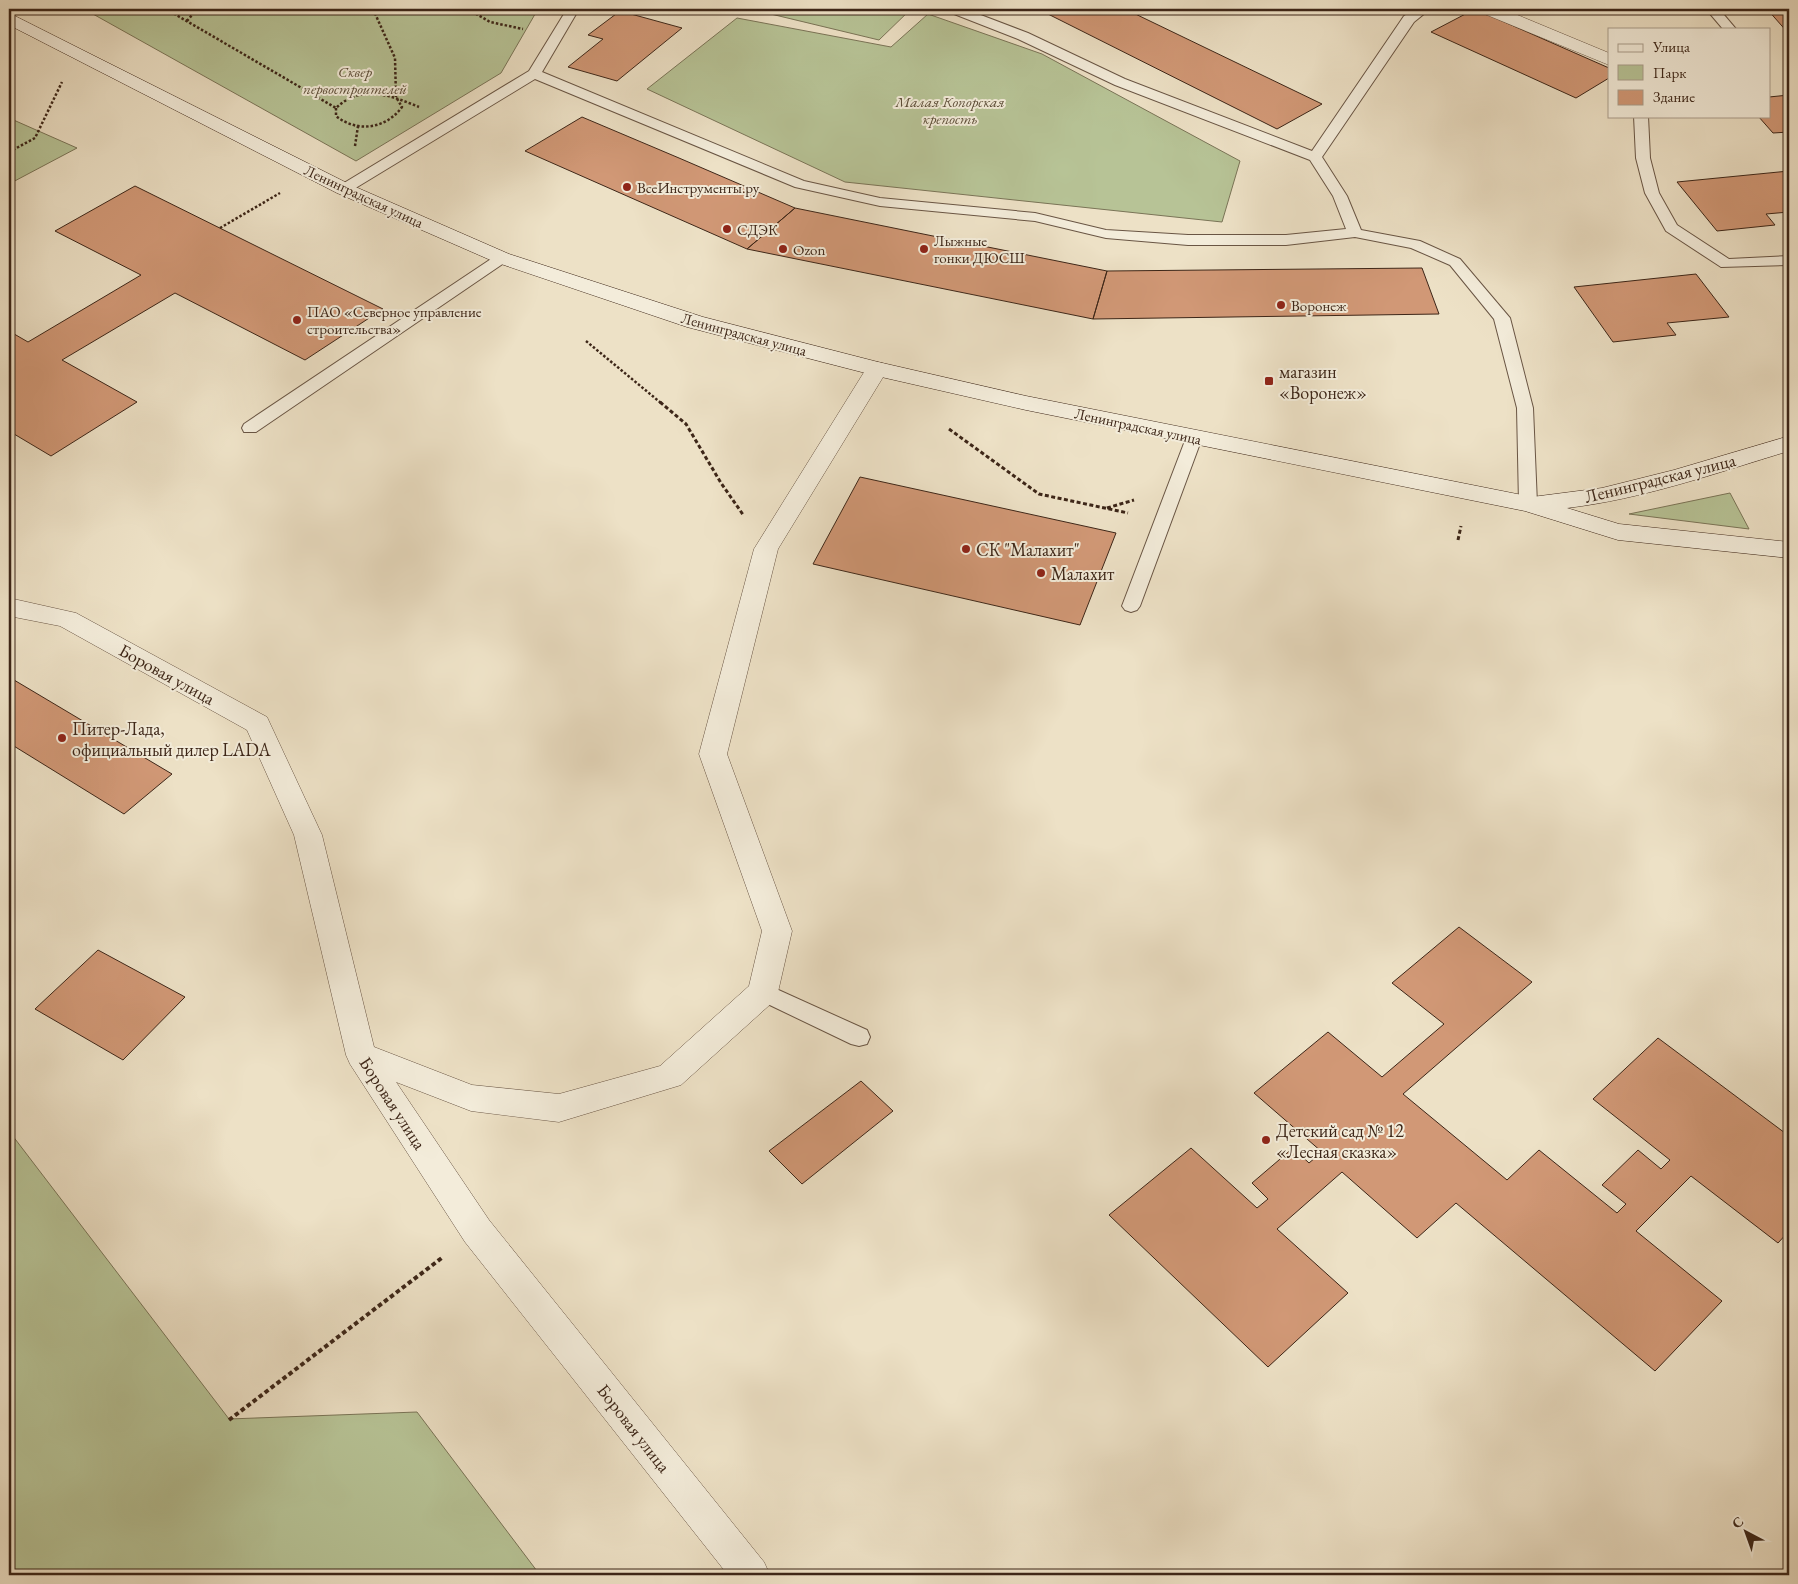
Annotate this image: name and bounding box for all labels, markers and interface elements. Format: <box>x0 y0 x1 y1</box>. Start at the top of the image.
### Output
legend <box>1608 28 1770 118</box>
text: Улица <box>1652 37 1690 56</box>
park label: Сквер первостроителей <box>303 62 407 98</box>
text: Парк <box>1653 63 1686 82</box>
text: Здание <box>1653 87 1695 106</box>
park label: Малая Копорская крепость <box>894 92 1005 128</box>
street label: Ленинградская улица <box>301 160 427 232</box>
place label: ВсеИнструменты.ру <box>637 178 760 197</box>
marker: ВсеИнструменты.ру <box>621 181 633 193</box>
place label: СДЭК <box>737 220 778 239</box>
marker: СДЭК <box>721 223 733 235</box>
place label: Лыжные гонки ДЮСШ <box>934 231 1025 267</box>
place label: Ozon <box>793 240 826 259</box>
marker: Ozon <box>777 243 789 255</box>
marker: Лыжные гонки ДЮСШ <box>918 243 930 255</box>
place label: Воронеж <box>1291 296 1347 315</box>
marker: Воронеж <box>1275 299 1287 311</box>
place label: ПАО «Северное управление строительства» <box>307 302 482 338</box>
street label: Ленинградская улица <box>679 308 809 360</box>
marker: ПАО «Северное управление строительства» <box>291 314 303 326</box>
place label: магазин «Воронеж» <box>1279 360 1367 404</box>
marker: магазин «Воронеж» <box>1263 375 1275 387</box>
street label: Ленинградская улица <box>1073 403 1203 449</box>
street label: Ленинградская улица <box>1582 448 1739 508</box>
place label: СК "Малахит" <box>976 538 1080 561</box>
marker: СК "Малахит" <box>960 543 972 555</box>
place label: Малахит <box>1051 562 1115 585</box>
marker: Малахит <box>1035 567 1047 579</box>
street label: Боровая улица <box>115 638 220 710</box>
place label: Питер-Лада, официальный дилер LADA <box>72 717 271 761</box>
marker: Питер-Лада, официальный дилер LADA <box>56 732 68 744</box>
street label: Боровая улица <box>354 1052 432 1154</box>
place label: Детский сад № 12 «Лесная сказка» <box>1276 1119 1404 1163</box>
marker: Детский сад № 12 «Лесная сказка» <box>1260 1134 1272 1146</box>
street label: Боровая улица <box>592 1379 676 1478</box>
north arrow <box>1720 1506 1770 1556</box>
text: С <box>1728 1512 1747 1532</box>

